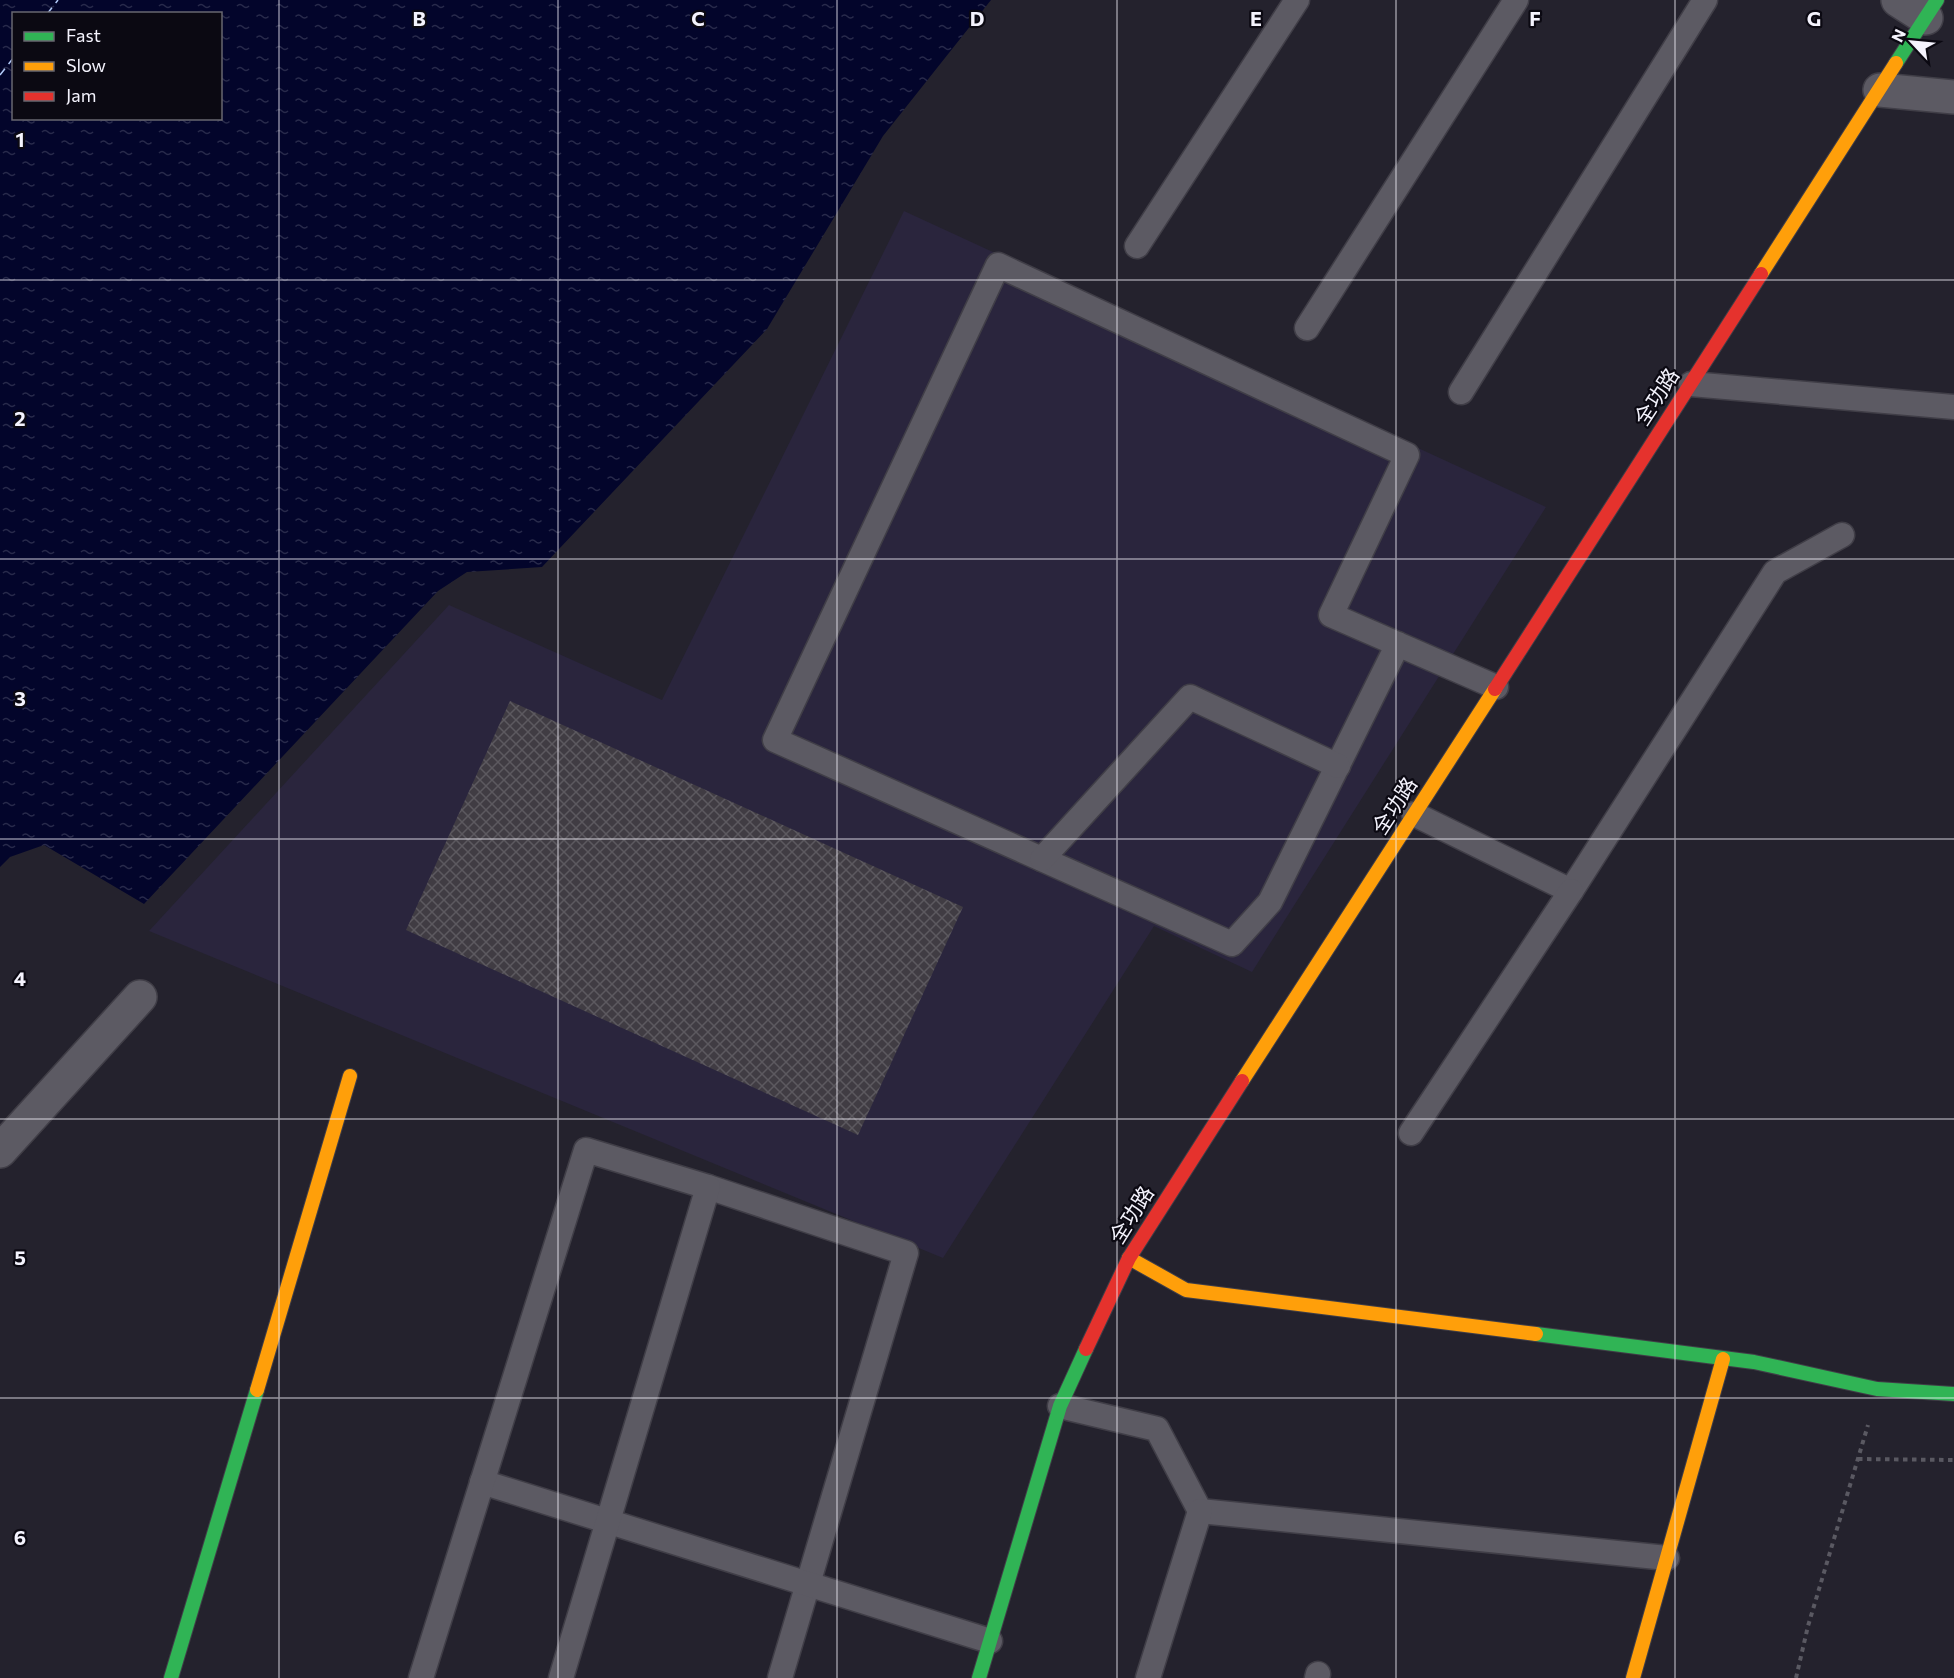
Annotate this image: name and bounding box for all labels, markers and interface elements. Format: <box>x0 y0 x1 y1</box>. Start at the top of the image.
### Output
text: B <box>412 6 426 30</box>
text: C <box>691 6 705 30</box>
text: D <box>970 6 984 30</box>
text: E <box>1250 6 1262 30</box>
text: F <box>1529 6 1541 30</box>
text: G <box>1807 6 1821 30</box>
legend <box>12 12 222 120</box>
north arrow <box>1882 12 1942 72</box>
text: Fast <box>66 24 101 46</box>
text: N <box>1887 26 1909 45</box>
text: Slow <box>66 54 106 76</box>
text: Jam <box>66 84 96 106</box>
text: 1 <box>15 127 25 151</box>
street label: 全功路 <box>1628 363 1683 429</box>
text: 2 <box>14 406 26 430</box>
text: 3 <box>14 686 26 710</box>
street label: 全功路 <box>1366 772 1421 838</box>
text: 4 <box>14 966 26 990</box>
street label: 全功路 <box>1103 1181 1158 1248</box>
text: 5 <box>14 1245 26 1269</box>
text: 6 <box>14 1525 26 1549</box>

